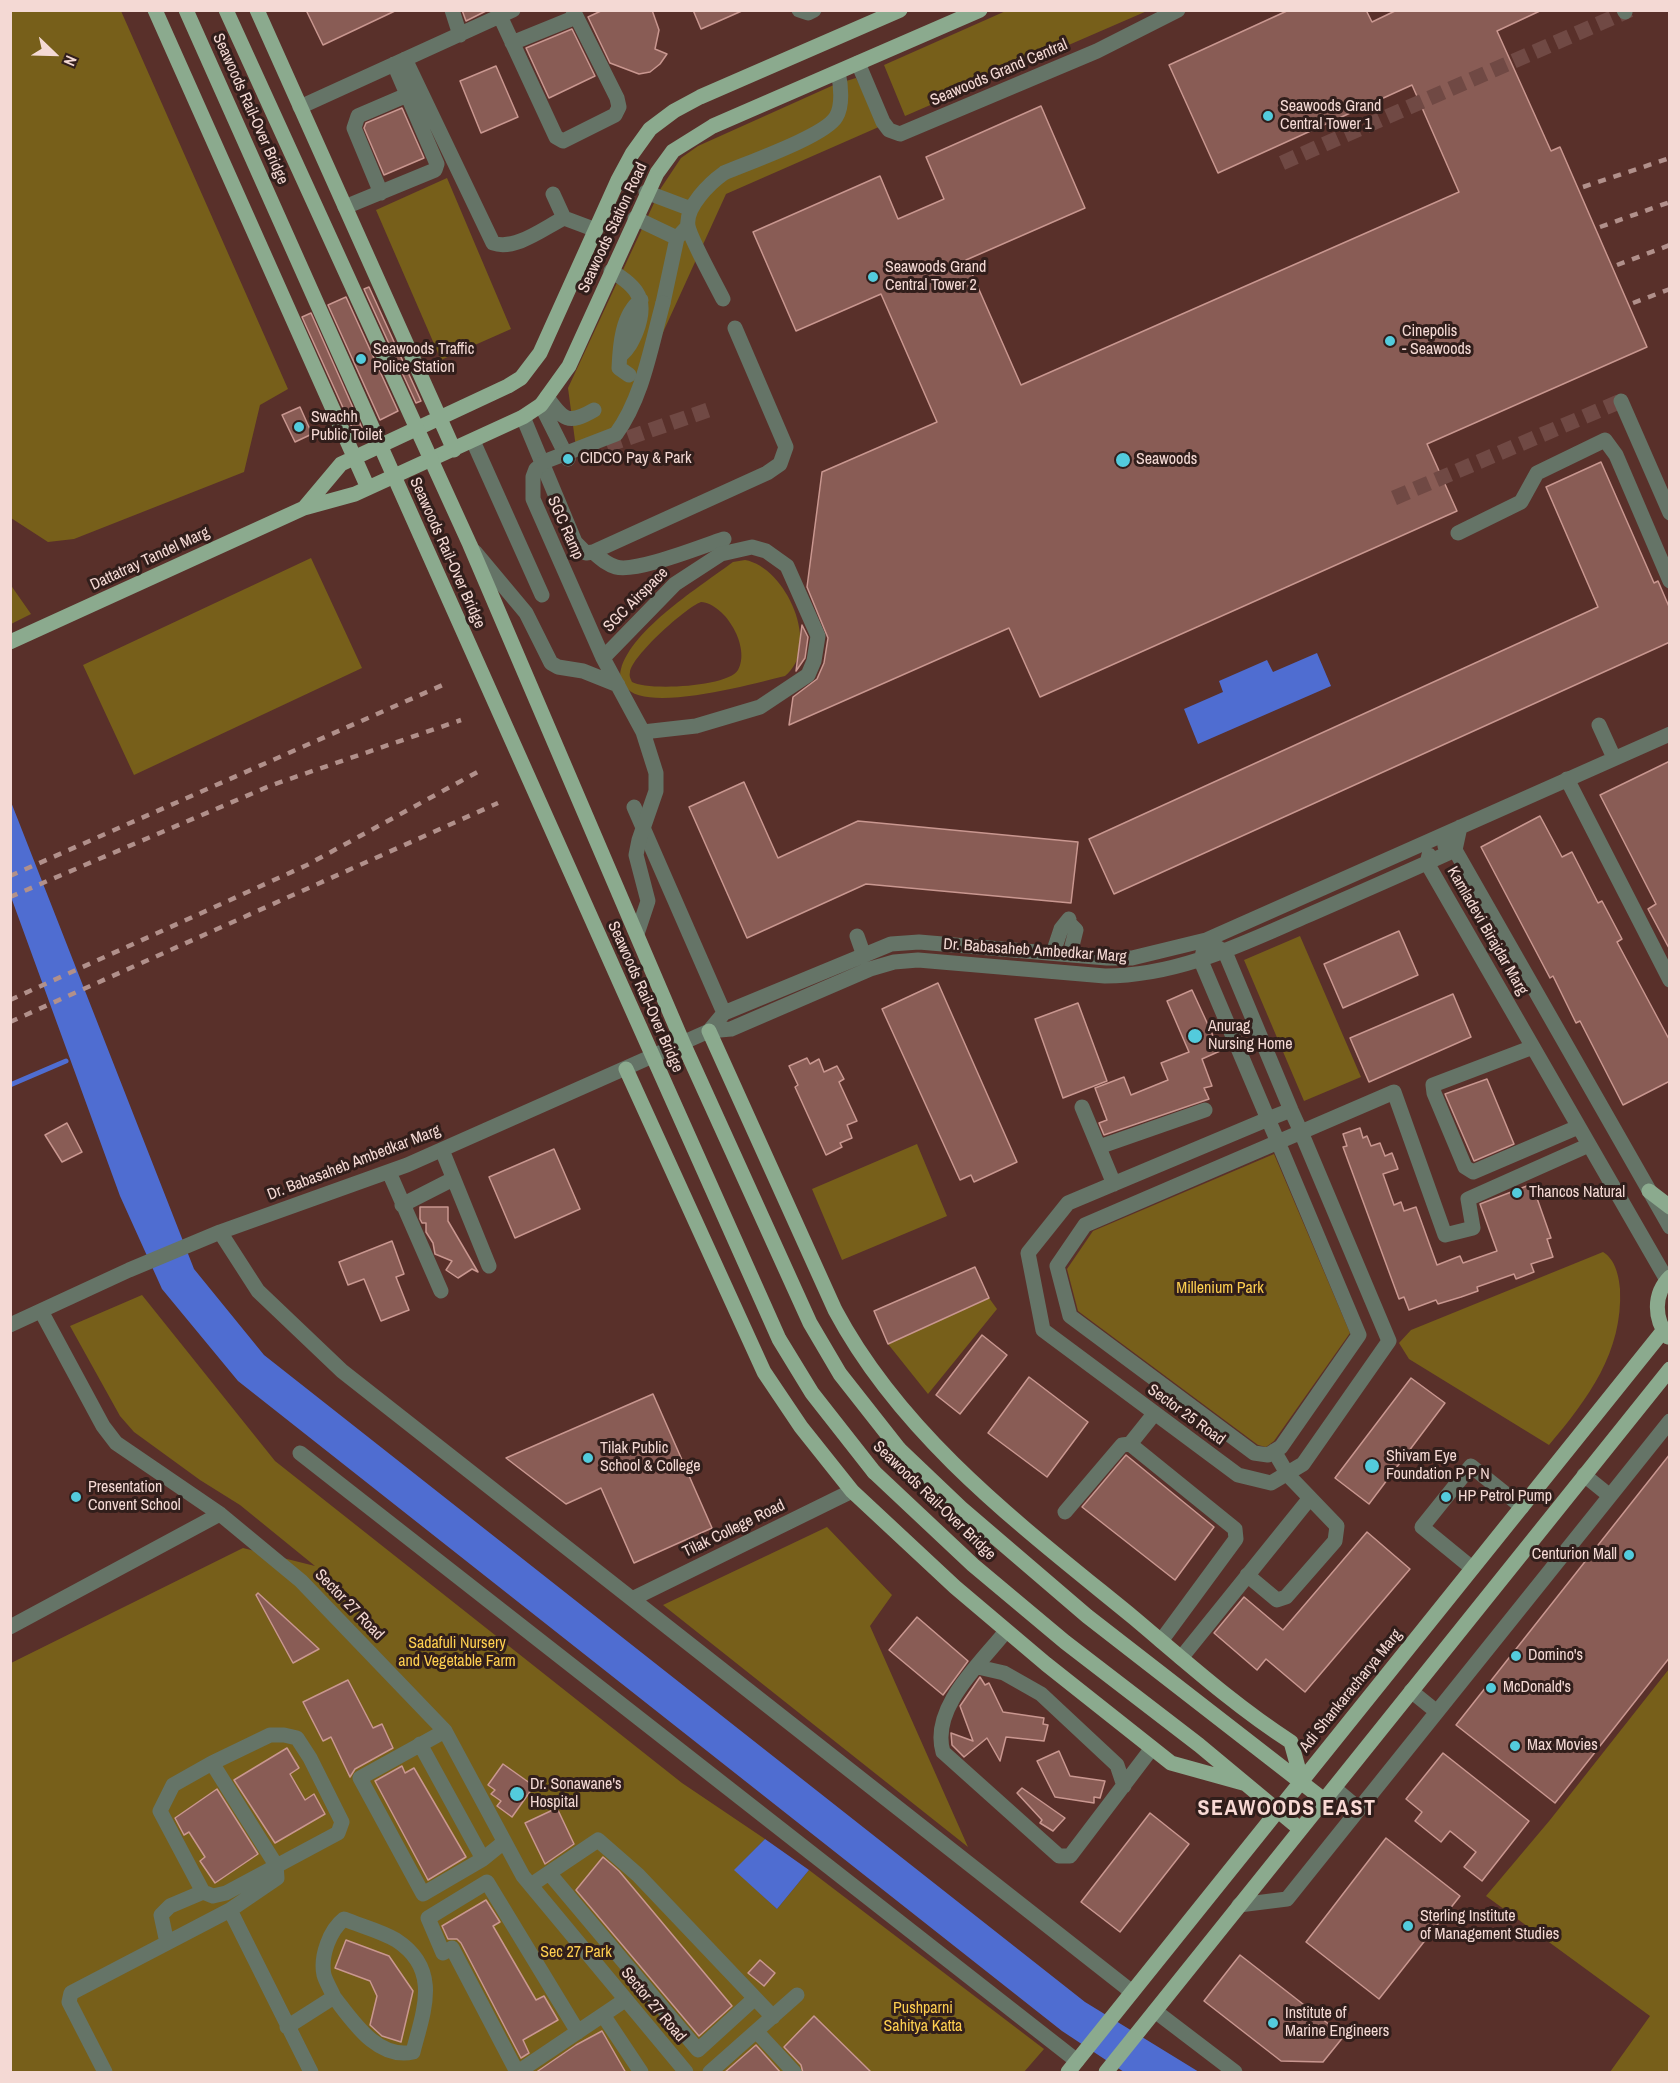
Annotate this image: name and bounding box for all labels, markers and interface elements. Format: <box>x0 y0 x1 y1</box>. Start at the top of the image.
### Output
north arrow <box>24 24 84 84</box>
street label: Seawoods Rail-Over Bridge <box>208 30 292 188</box>
street label: Seawoods Grand Central <box>927 35 1071 111</box>
text: N <box>59 52 83 70</box>
place label: Seawoods Grand Central Tower 1 <box>1280 97 1381 135</box>
marker: Seawoods Grand Central Tower 1 <box>1261 109 1275 123</box>
street label: Seawoods Station Road <box>574 160 652 296</box>
place label: Seawoods Grand Central Tower 2 <box>885 258 986 296</box>
marker: Seawoods Grand Central Tower 2 <box>866 270 880 284</box>
place label: Cinepolis - Seawoods <box>1402 322 1471 360</box>
marker: Cinepolis - Seawoods <box>1383 334 1397 348</box>
place label: Seawoods Traffic Police Station <box>373 340 474 378</box>
marker: Seawoods Traffic Police Station <box>354 352 368 366</box>
place label: Swachh Public Toilet <box>311 408 382 446</box>
marker: Swachh Public Toilet <box>292 420 306 434</box>
place label: CIDCO Pay & Park <box>580 449 692 469</box>
place label: Seawoods <box>1136 450 1197 470</box>
marker: Seawoods <box>1114 451 1132 469</box>
marker: CIDCO Pay & Park <box>561 452 575 466</box>
street label: Seawoods Rail-Over Bridge <box>405 474 489 632</box>
street label: SGC Ramp <box>543 493 587 563</box>
street label: Dattatray Tandel Marg <box>87 523 213 595</box>
street label: SGC Airspace <box>600 564 672 636</box>
street label: Kamladevi Birajdar Marg <box>1442 863 1532 999</box>
street label: Seawoods Rail-Over Bridge <box>603 918 687 1076</box>
street label: Dr. Babasaheb Ambedkar Marg <box>943 935 1127 967</box>
place label: Anurag Nursing Home <box>1208 1017 1293 1055</box>
marker: Anurag Nursing Home <box>1186 1027 1204 1045</box>
street label: Dr. Babasaheb Ambedkar Marg <box>265 1121 443 1205</box>
place label: Thancos Natural <box>1529 1183 1625 1203</box>
marker: Thancos Natural <box>1510 1186 1524 1200</box>
park label: Millenium Park <box>1176 1279 1264 1299</box>
street label: Sector 25 Road <box>1143 1380 1229 1450</box>
street label: Seawoods Rail-Over Bridge <box>869 1437 999 1565</box>
place label: Tilak Public School & College <box>600 1439 701 1477</box>
place label: Shivam Eye Foundation P P N <box>1386 1447 1490 1485</box>
marker: Tilak Public School & College <box>581 1451 595 1465</box>
marker: Shivam Eye Foundation P P N <box>1363 1457 1381 1475</box>
place label: Presentation Convent School <box>88 1478 181 1516</box>
place label: HP Petrol Pump <box>1458 1487 1552 1507</box>
marker: Presentation Convent School <box>69 1490 83 1504</box>
marker: HP Petrol Pump <box>1439 1490 1453 1504</box>
street label: Tilak College Road <box>680 1496 788 1562</box>
place label: Centurion Mall <box>1532 1545 1617 1565</box>
marker: Centurion Mall <box>1622 1548 1636 1562</box>
street label: Sector 27 Road <box>310 1566 388 1644</box>
street label: Adi Shankaracharya Marg <box>1296 1626 1406 1756</box>
park label: Sadafuli Nursery and Vegetable Farm <box>398 1634 516 1672</box>
place label: Domino's <box>1528 1646 1583 1666</box>
marker: Domino's <box>1509 1649 1523 1663</box>
place label: McDonald's <box>1503 1678 1571 1698</box>
marker: McDonald's <box>1484 1681 1498 1695</box>
place label: Max Movies <box>1527 1736 1598 1756</box>
marker: Max Movies <box>1508 1739 1522 1753</box>
place label: Dr. Sonawane's Hospital <box>530 1775 621 1813</box>
marker: Dr. Sonawane's Hospital <box>508 1785 526 1803</box>
district label: SEAWOODS EAST <box>1198 1796 1376 1822</box>
place label: Sterling Institute of Management Studies <box>1420 1907 1559 1945</box>
marker: Sterling Institute of Management Studies <box>1401 1919 1415 1933</box>
park label: Sec 27 Park <box>540 1943 612 1963</box>
street label: Sector 27 Road <box>616 1964 690 2046</box>
park label: Pushparni Sahitya Katta <box>884 1999 962 2037</box>
place label: Institute of Marine Engineers <box>1285 2004 1389 2042</box>
marker: Institute of Marine Engineers <box>1266 2016 1280 2030</box>

